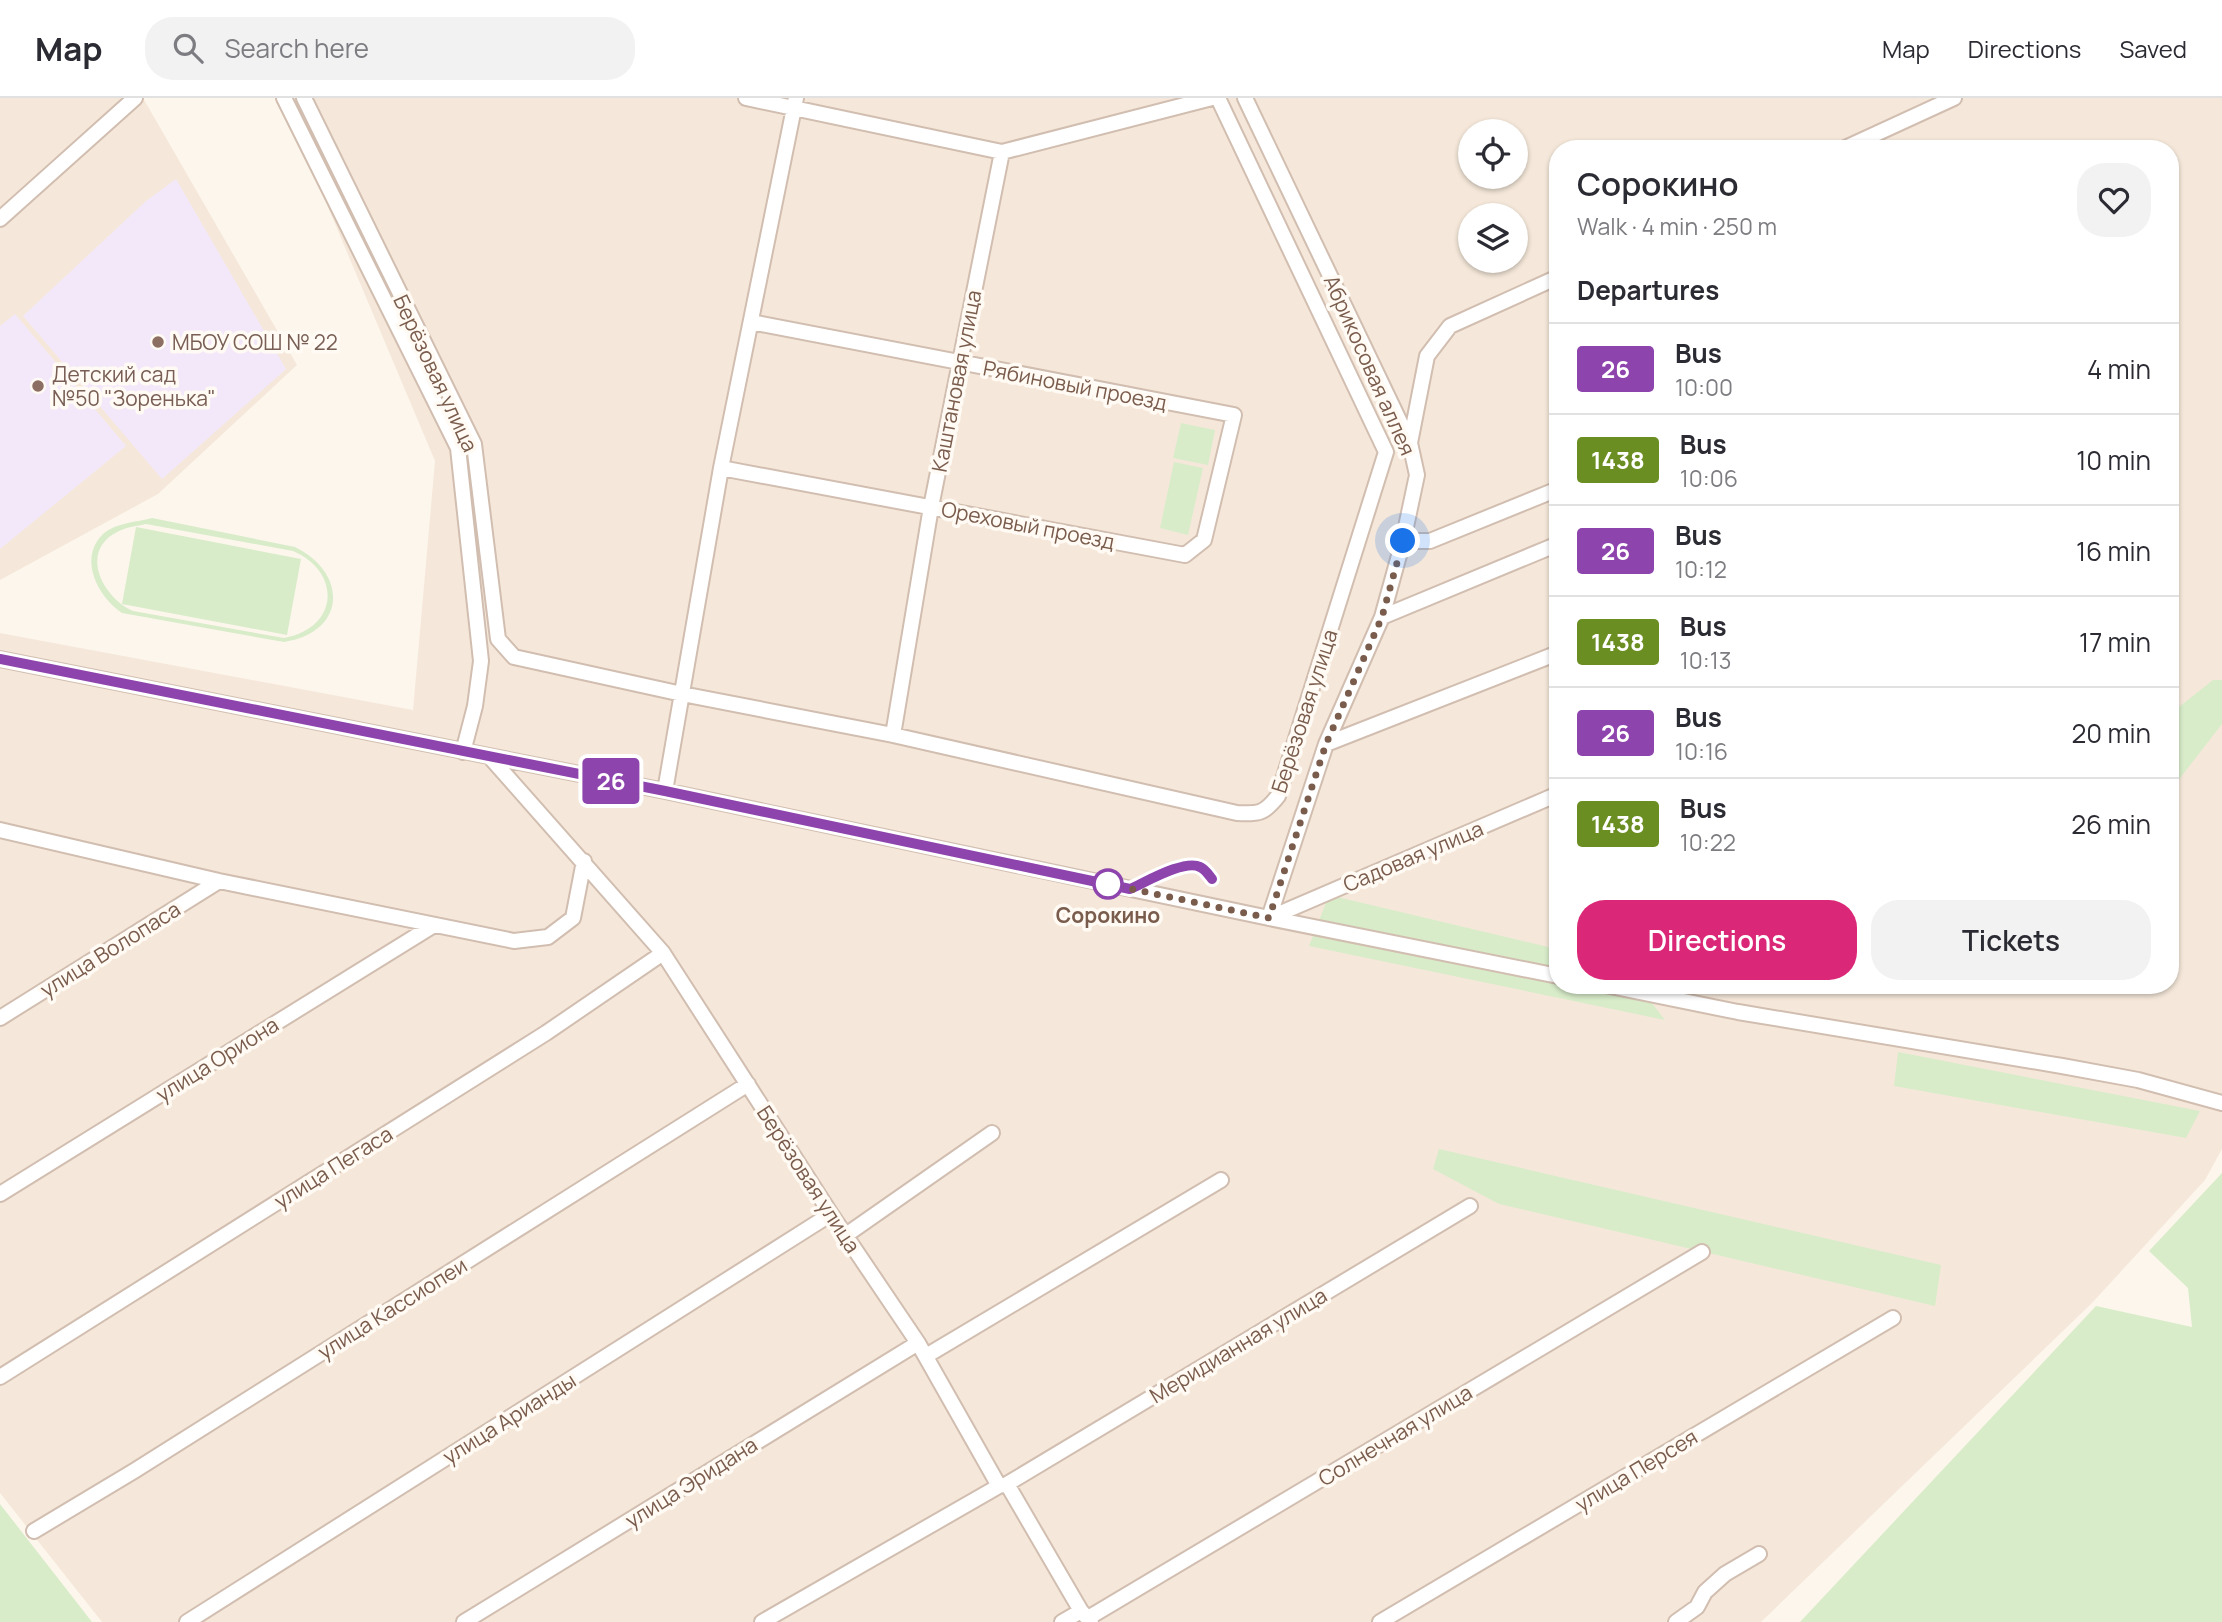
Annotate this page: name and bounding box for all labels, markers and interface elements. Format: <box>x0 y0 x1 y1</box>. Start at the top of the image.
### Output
search box <box>145 17 635 80</box>
text: Map <box>35 26 103 71</box>
icon: search <box>169 29 207 67</box>
text: Search here <box>225 30 369 66</box>
text: Map <box>1882 32 1930 65</box>
text: Directions <box>1968 32 2081 65</box>
text: Saved <box>2119 32 2187 65</box>
map controls <box>1458 119 1528 273</box>
button: locate <box>1458 119 1528 189</box>
text: Сорокино <box>1577 161 1739 206</box>
button: heart <box>2077 163 2151 237</box>
button: layers <box>1458 203 1528 273</box>
text: Walk · 4 min · 250 m <box>1577 210 1777 242</box>
street label: Абрикосовая аллея <box>1318 270 1422 460</box>
text: Departures <box>1577 272 1719 308</box>
street label: Каштановая улица <box>925 288 987 474</box>
street label: Берёзовая улица <box>387 290 485 456</box>
place label: МБОУ СОШ № 22 <box>172 328 338 356</box>
marker: МБОУ СОШ № 22 <box>150 334 166 350</box>
text: Bus <box>1675 335 1722 371</box>
text: 4 min <box>2087 351 2151 387</box>
text: 26 <box>1601 352 1630 385</box>
street label: Рябиновый проезд <box>981 353 1169 417</box>
place label: Детский сад №50 "Зоренька" <box>52 360 216 412</box>
text: 10:00 <box>1675 371 1733 403</box>
marker: Детский сад №50 "Зоренька" <box>30 378 46 394</box>
text: Bus <box>1680 426 1727 462</box>
text: 10 min <box>2076 442 2151 478</box>
text: 1438 <box>1591 443 1645 476</box>
text: 10:06 <box>1680 462 1738 494</box>
street label: Ореховый проезд <box>939 494 1117 556</box>
text: Bus <box>1675 517 1722 553</box>
your location <box>1385 523 1420 558</box>
text: 16 min <box>2076 533 2151 569</box>
text: 26 <box>1601 534 1630 567</box>
text: 10:12 <box>1675 553 1727 585</box>
text: Bus <box>1680 608 1727 644</box>
text: 17 min <box>2079 624 2151 660</box>
text: 1438 <box>1591 625 1645 658</box>
street label: Берёзовая улица <box>1264 626 1344 796</box>
text: 10:13 <box>1680 644 1731 676</box>
text: Bus <box>1675 699 1722 735</box>
text: 20 min <box>2072 715 2151 751</box>
text: 26 <box>1601 716 1630 749</box>
text: 10:16 <box>1675 735 1728 767</box>
line badge: 26 <box>580 758 642 804</box>
text: 26 <box>596 764 626 797</box>
text: Bus <box>1680 790 1727 826</box>
text: 26 min <box>2071 806 2151 842</box>
text: 1438 <box>1591 807 1645 840</box>
street label: Садовая улица <box>1339 814 1487 898</box>
text: 10:22 <box>1680 826 1736 858</box>
marker: Сорокино <box>1093 869 1123 899</box>
street label: улица Волопаса <box>35 895 185 1003</box>
button: Directions <box>1577 900 1857 980</box>
button: Tickets <box>1871 900 2151 980</box>
place label: Сорокино <box>1056 901 1160 929</box>
street label: улица Ориона <box>150 1010 284 1108</box>
street label: Берёзовая улица <box>751 1100 867 1258</box>
street label: улица Пегаса <box>269 1119 397 1215</box>
street label: улица Кассиопеи <box>312 1251 472 1365</box>
street label: Меридианная улица <box>1144 1281 1332 1409</box>
street label: улица Арианды <box>437 1366 581 1470</box>
street label: Солнечная улица <box>1313 1378 1477 1492</box>
street label: улица Персея <box>1570 1422 1702 1518</box>
street label: улица Эридана <box>620 1430 762 1534</box>

